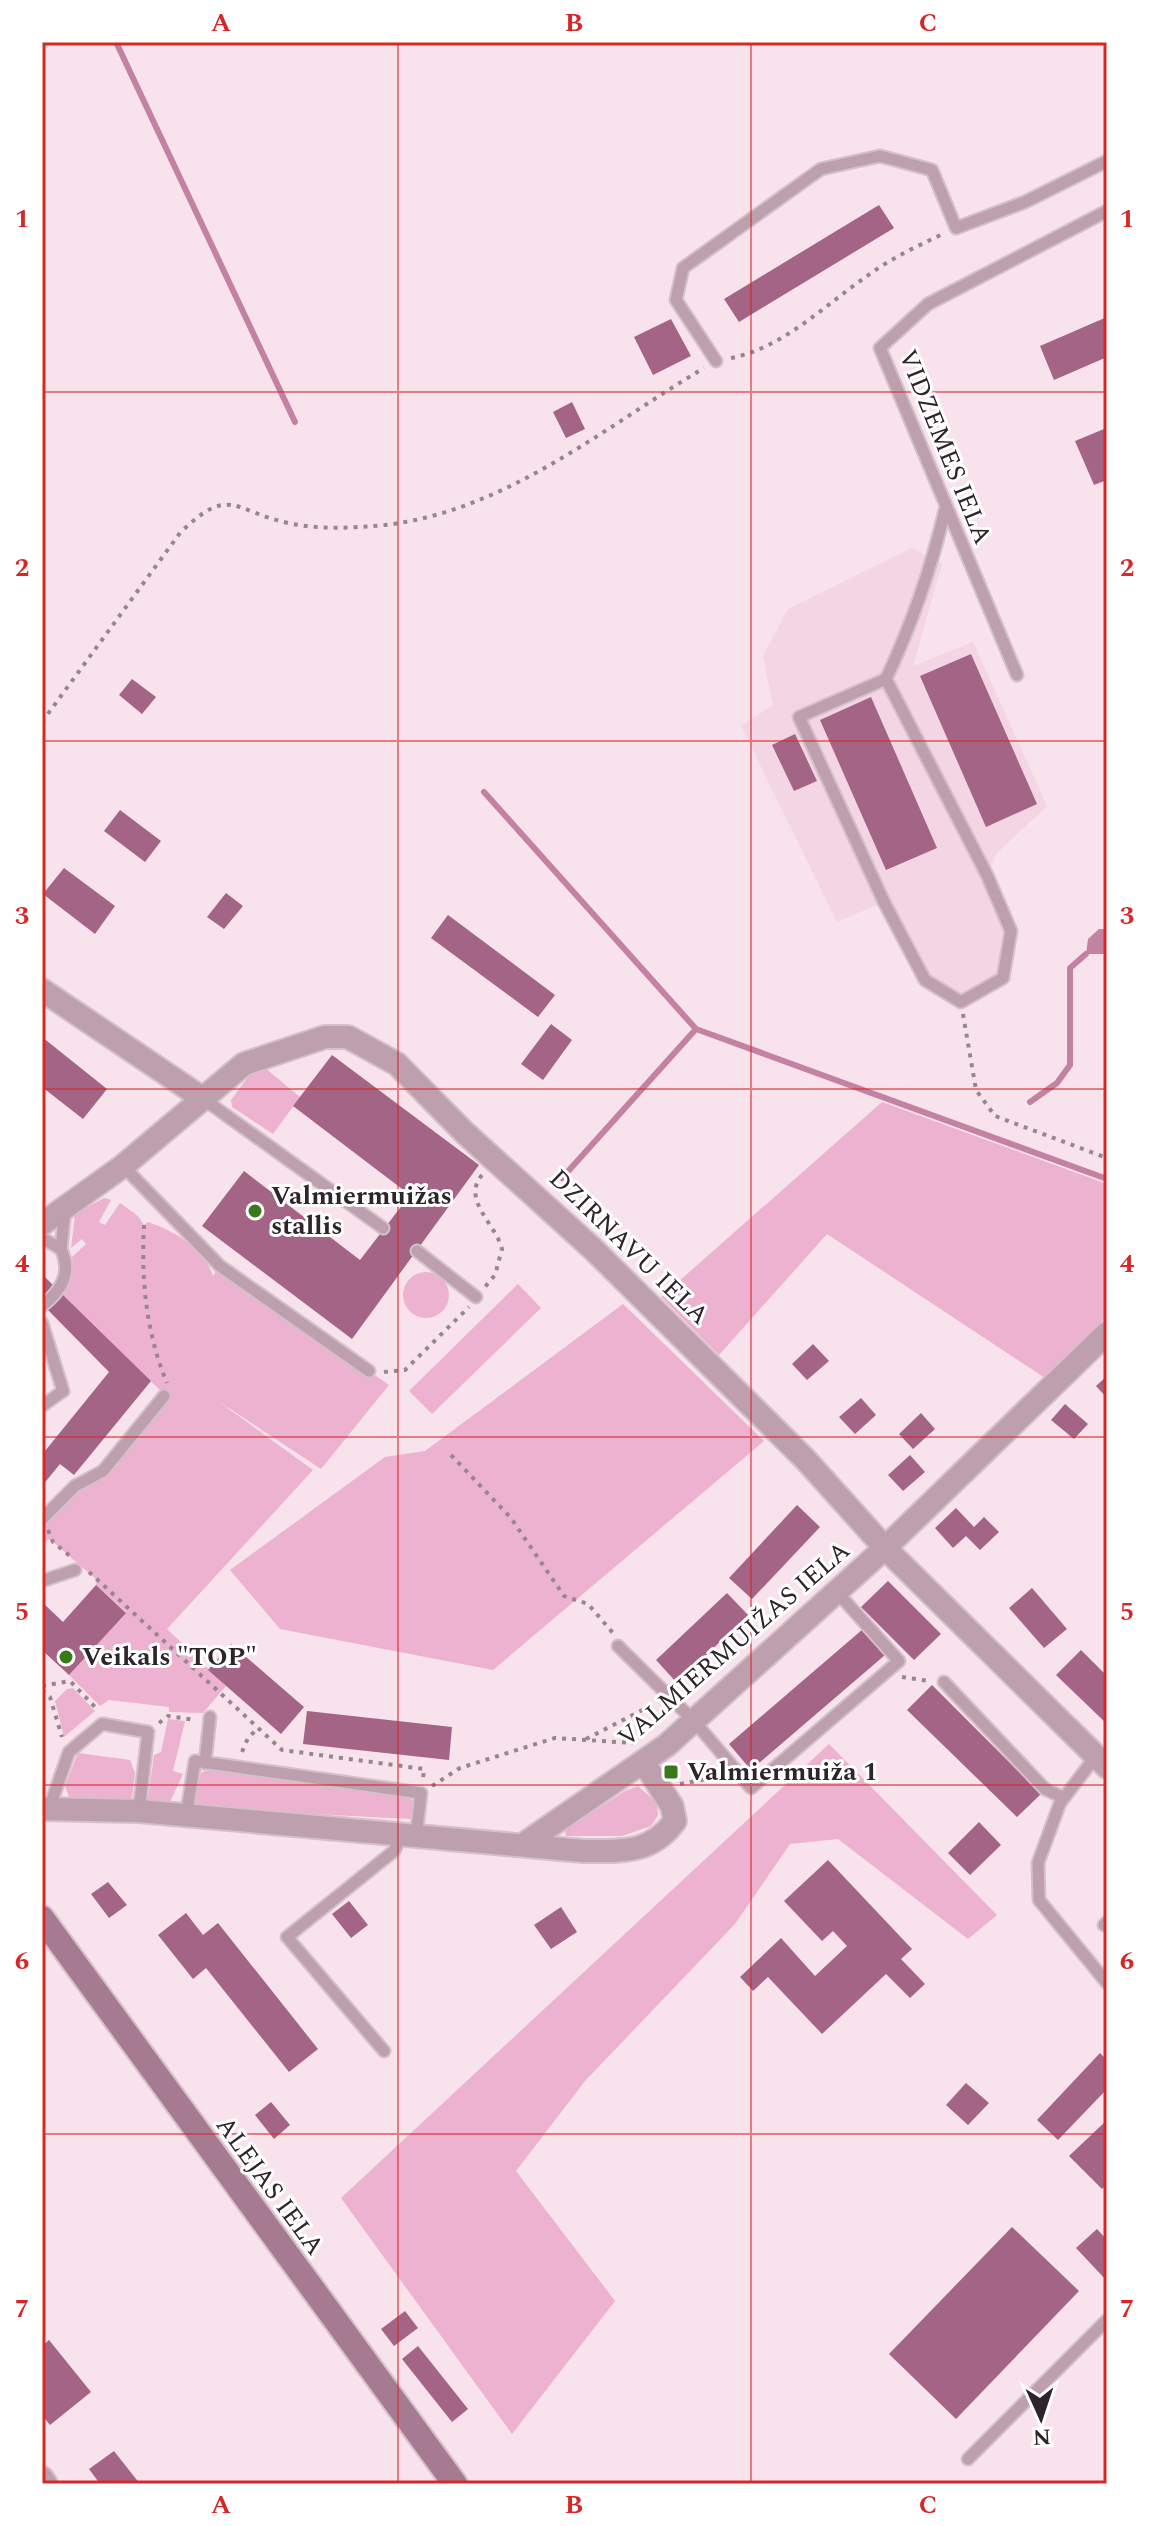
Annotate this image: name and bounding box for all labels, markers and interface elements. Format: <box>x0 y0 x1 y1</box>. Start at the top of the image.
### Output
text: A <box>211 3 231 43</box>
text: B <box>565 3 583 43</box>
text: C <box>919 3 937 43</box>
text: 1 <box>15 199 29 239</box>
text: 1 <box>1120 199 1134 239</box>
street label: VIDZEMES IELA <box>888 343 1002 551</box>
text: 2 <box>15 548 29 588</box>
text: 2 <box>1120 548 1134 588</box>
text: 3 <box>15 896 29 936</box>
text: 3 <box>1120 896 1134 936</box>
street label: DZIRNAVU IELA <box>540 1160 718 1334</box>
place label: Valmiermuižas stallis <box>271 1176 452 1246</box>
marker: Valmiermuižas stallis <box>246 1202 264 1220</box>
text: 4 <box>15 1244 30 1284</box>
text: 4 <box>1120 1244 1135 1284</box>
street label: VALMIERMUIŽAS IELA <box>609 1531 859 1757</box>
text: 5 <box>15 1592 29 1632</box>
text: 5 <box>1120 1592 1134 1632</box>
place label: Veikals "TOP" <box>82 1637 257 1677</box>
marker: Veikals "TOP" <box>57 1648 75 1666</box>
place label: Valmiermuiža 1 <box>687 1752 878 1792</box>
marker: Valmiermuiža 1 <box>662 1763 680 1781</box>
text: 6 <box>15 1941 29 1981</box>
text: 6 <box>1120 1941 1134 1981</box>
street label: ALEJAS IELA <box>206 2108 334 2264</box>
text: 7 <box>15 2289 29 2329</box>
text: 7 <box>1120 2289 1134 2329</box>
north arrow <box>1001 2378 1081 2458</box>
text: N <box>1032 2420 1052 2453</box>
text: A <box>211 2485 231 2525</box>
text: B <box>565 2485 583 2525</box>
text: C <box>919 2485 937 2525</box>

